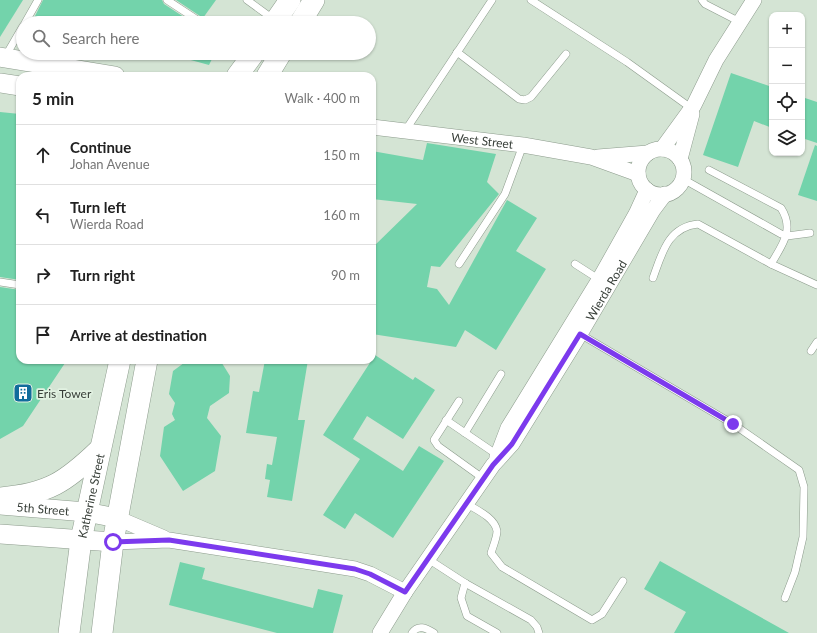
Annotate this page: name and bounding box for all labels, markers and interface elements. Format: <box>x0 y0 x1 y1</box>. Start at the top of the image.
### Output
map controls <box>769 12 805 156</box>
button: + <box>769 12 805 48</box>
search box <box>16 16 376 60</box>
icon: search <box>30 27 52 49</box>
text: Search here <box>62 29 139 47</box>
button: − <box>769 48 805 84</box>
button: locate <box>769 84 805 120</box>
text: 5 min <box>32 88 74 109</box>
text: Walk · 400 m <box>284 90 360 106</box>
button: layers <box>769 120 805 156</box>
street label: West Street <box>450 129 515 151</box>
text: Continue <box>70 138 131 156</box>
icon: ahead <box>32 144 54 166</box>
text: 150 m <box>323 147 360 163</box>
text: Johan Avenue <box>70 156 150 172</box>
text: Turn left <box>70 198 126 216</box>
icon: left <box>32 204 54 226</box>
text: 160 m <box>323 207 360 223</box>
text: Wierda Road <box>70 216 144 232</box>
street label: Wierda Road <box>582 257 630 323</box>
icon: right <box>32 264 54 286</box>
text: Turn right <box>70 266 135 284</box>
text: 90 m <box>331 267 360 283</box>
icon: arrive <box>32 324 54 346</box>
text: Arrive at destination <box>70 326 207 344</box>
building icon: Eris Tower <box>12 382 34 404</box>
place label: Eris Tower <box>37 386 92 401</box>
route end <box>724 415 742 433</box>
street label: Katherine Street <box>74 451 107 540</box>
street label: 5th Street <box>16 499 70 518</box>
route start <box>104 533 122 551</box>

